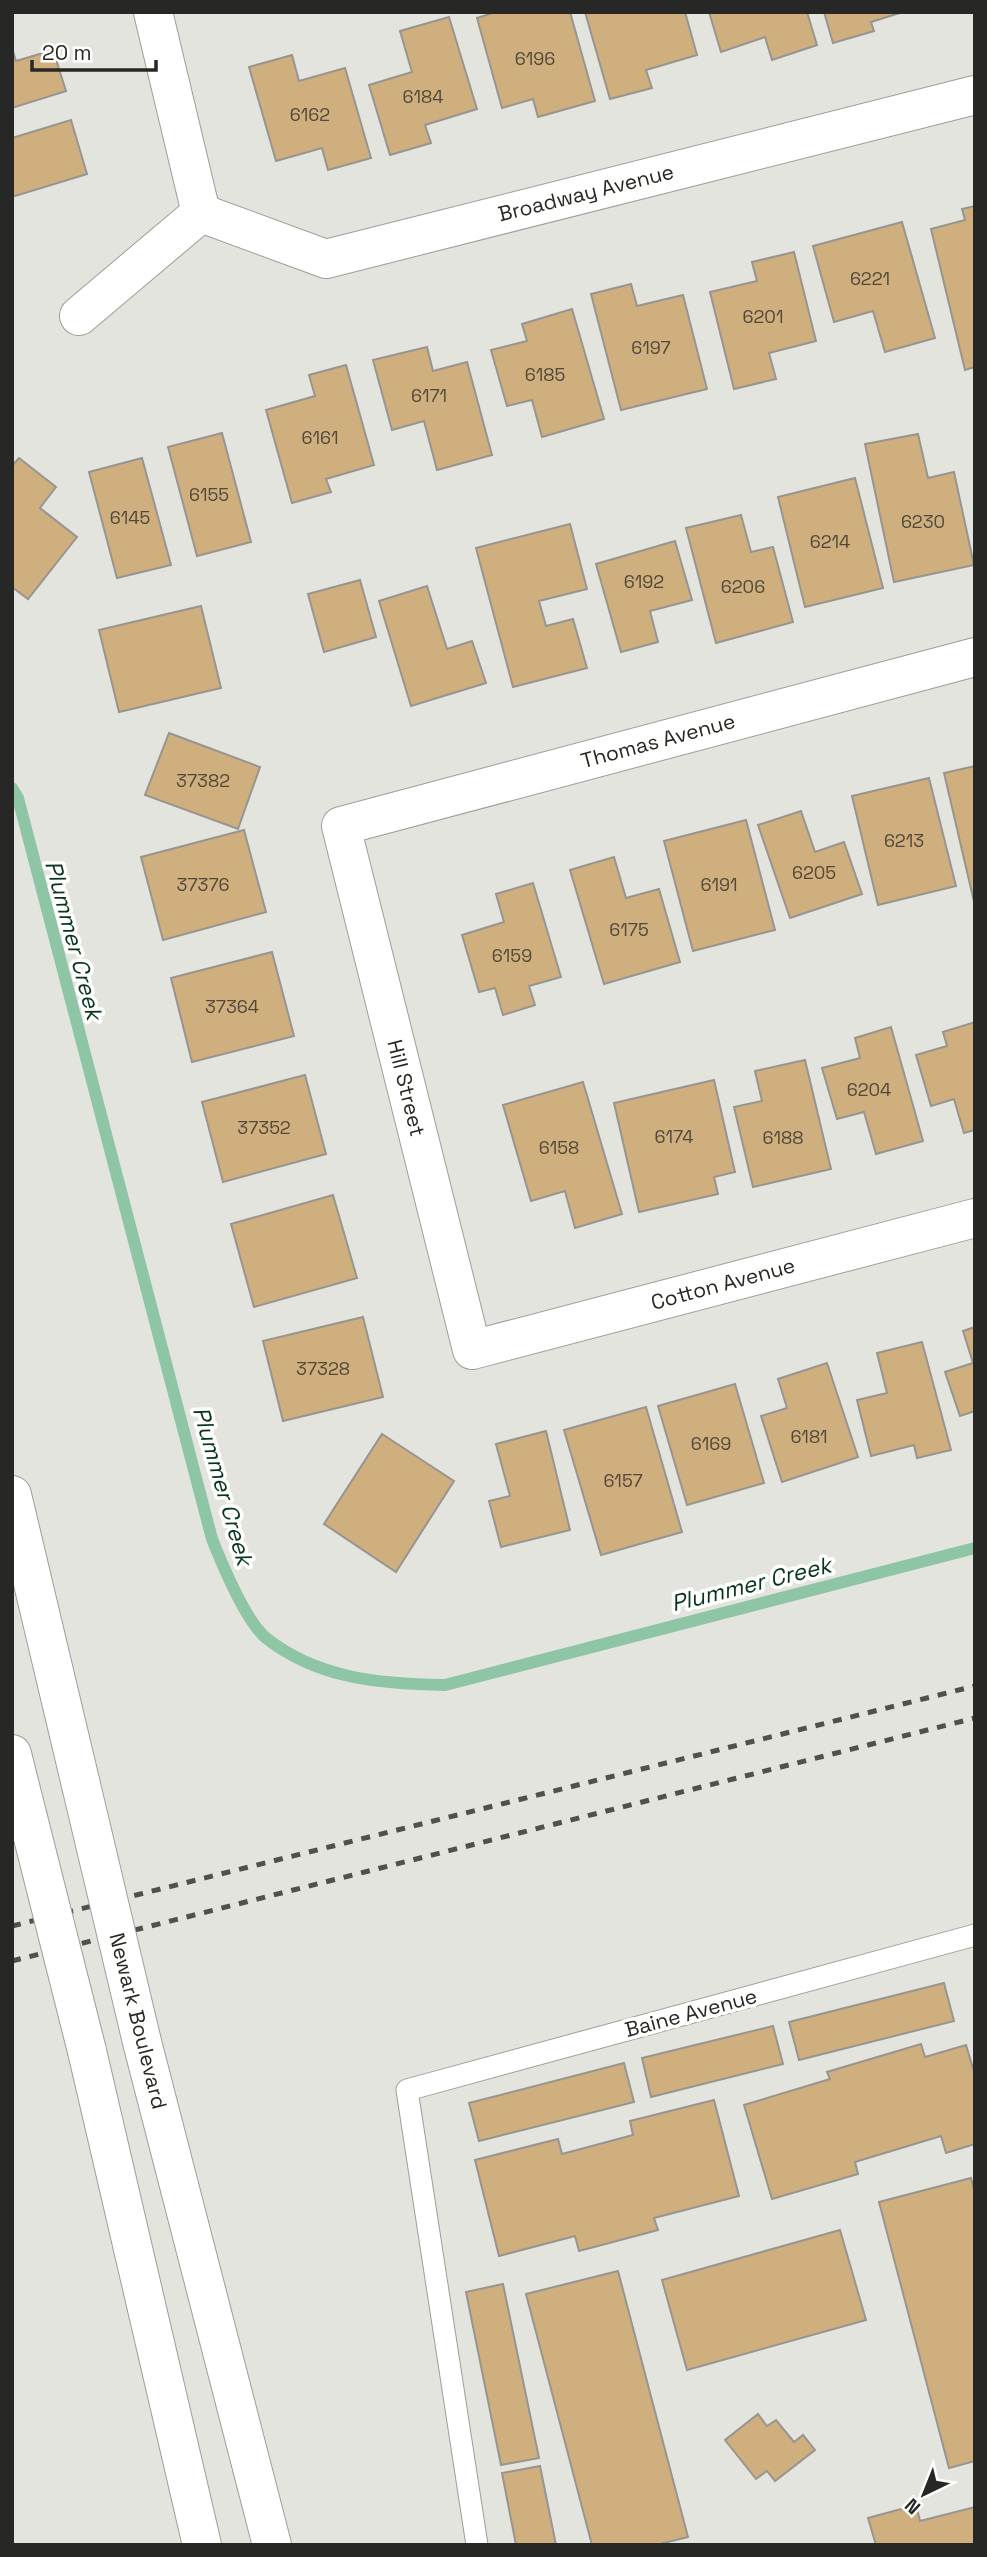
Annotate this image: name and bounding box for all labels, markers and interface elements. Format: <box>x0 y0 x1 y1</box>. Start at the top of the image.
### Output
scale bar <box>32 28 156 72</box>
text: 20 m <box>42 39 92 66</box>
house number: 6196 <box>515 47 555 70</box>
house number: 6184 <box>403 85 443 108</box>
house number: 6162 <box>290 103 330 126</box>
street label: Broadway Avenue <box>495 158 677 227</box>
house number: 6221 <box>850 267 890 290</box>
house number: 6201 <box>743 305 783 328</box>
house number: 6197 <box>631 336 671 359</box>
house number: 6185 <box>525 363 565 386</box>
house number: 6171 <box>411 384 447 407</box>
house number: 6161 <box>301 426 339 449</box>
house number: 6155 <box>189 483 229 506</box>
house number: 6145 <box>110 506 150 529</box>
house number: 6230 <box>901 510 945 533</box>
house number: 6214 <box>810 530 850 553</box>
house number: 6192 <box>624 570 664 593</box>
house number: 6206 <box>721 575 765 598</box>
street label: Thomas Avenue <box>578 707 738 774</box>
house number: 37382 <box>176 769 230 792</box>
house number: 6213 <box>884 829 924 852</box>
water label: Plummer Creek <box>38 857 110 1026</box>
house number: 6205 <box>792 861 836 884</box>
house number: 37376 <box>177 873 229 896</box>
house number: 6191 <box>700 873 738 896</box>
house number: 6175 <box>609 918 649 941</box>
house number: 6159 <box>492 944 532 967</box>
house number: 37364 <box>205 995 259 1018</box>
street label: Hill Street <box>381 1037 432 1139</box>
house number: 6204 <box>847 1078 891 1101</box>
house number: 37352 <box>237 1116 291 1139</box>
house number: 6174 <box>655 1125 693 1148</box>
house number: 6188 <box>763 1126 803 1149</box>
house number: 6158 <box>539 1136 579 1159</box>
street label: Cotton Avenue <box>648 1251 798 1316</box>
house number: 37328 <box>296 1357 350 1380</box>
water label: Plummer Creek <box>186 1403 261 1571</box>
house number: 6181 <box>790 1425 828 1448</box>
house number: 6169 <box>691 1432 731 1455</box>
house number: 6157 <box>603 1469 643 1492</box>
water label: Plummer Creek <box>668 1549 837 1618</box>
street label: Newark Boulevard <box>104 1930 173 2112</box>
street label: Baine Avenue <box>622 1982 760 2043</box>
north arrow <box>889 2459 959 2529</box>
text: N <box>900 2493 926 2520</box>

